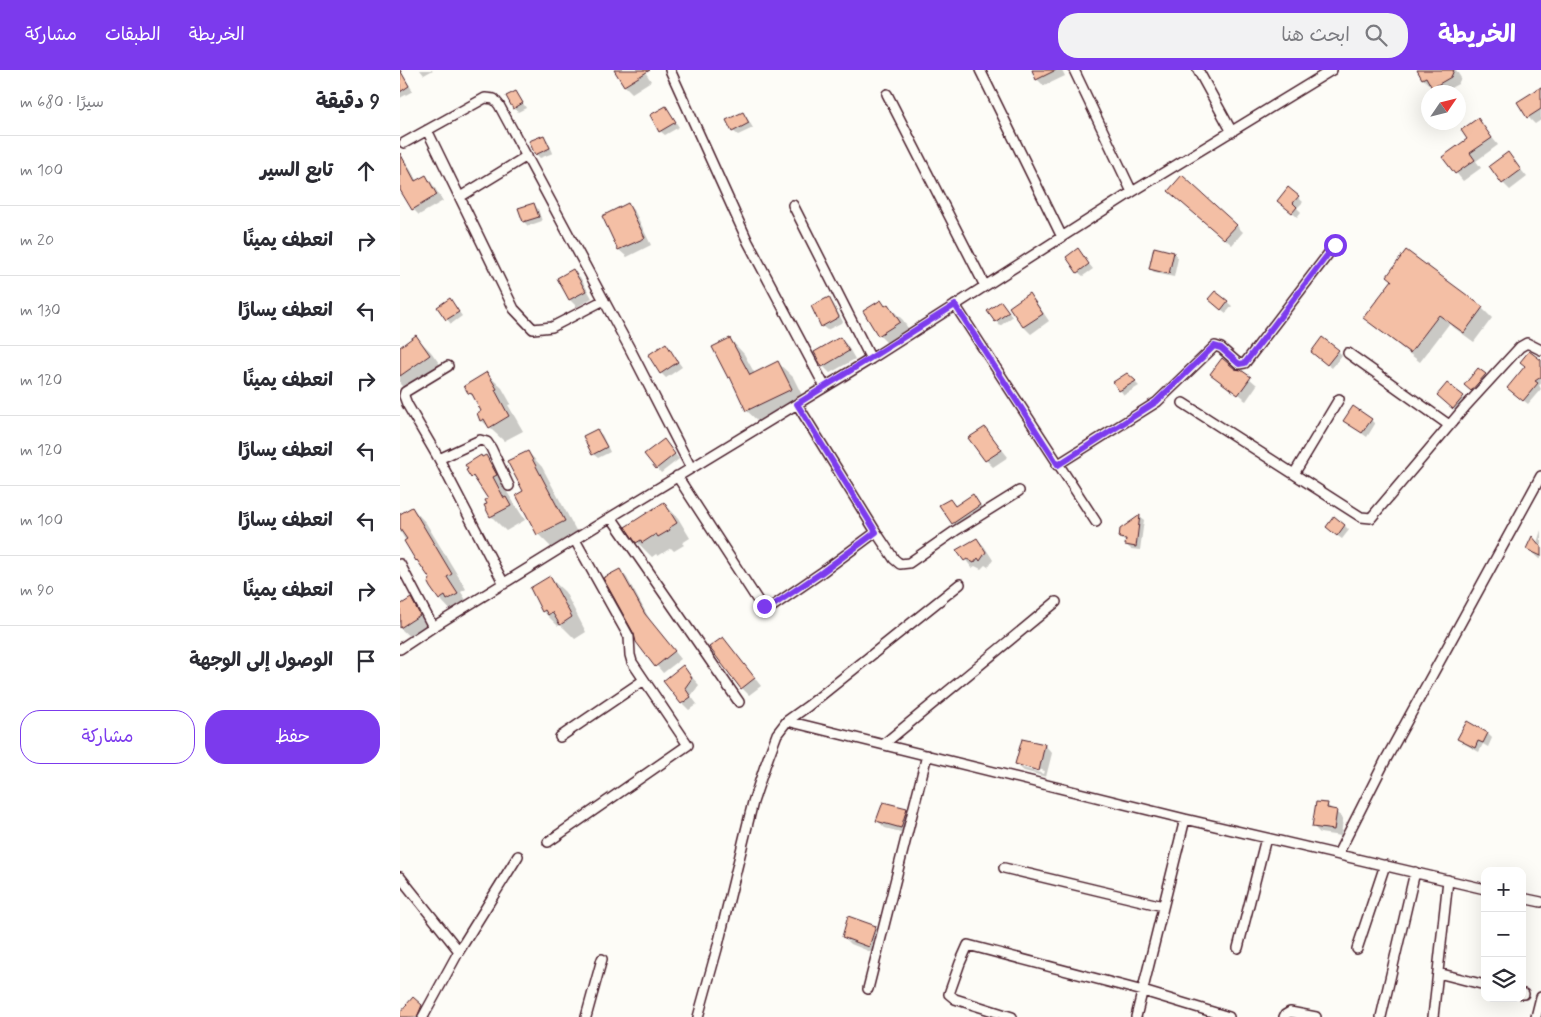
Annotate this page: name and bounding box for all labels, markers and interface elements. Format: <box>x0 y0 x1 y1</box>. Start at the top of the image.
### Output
search box <box>1058 13 1408 58</box>
text: الخريطة <box>1438 20 1516 51</box>
icon: search <box>1362 21 1390 49</box>
text: مشاركة <box>25 23 77 47</box>
text: الطبقات <box>105 23 161 47</box>
text: الخريطة <box>189 23 245 47</box>
text: ابحث هنا <box>1281 23 1350 48</box>
north arrow <box>1421 85 1466 130</box>
text: 9 دقيقة <box>316 88 380 116</box>
text: سيرًا · 680 m <box>20 92 104 113</box>
icon: ahead <box>352 157 380 185</box>
text: تابع السير <box>260 158 333 183</box>
text: 100 m <box>20 160 63 181</box>
icon: right <box>352 227 380 255</box>
text: انعطف يمينًا <box>243 228 333 253</box>
text: 20 m <box>20 230 54 251</box>
route start <box>1324 234 1347 257</box>
icon: left <box>352 297 380 325</box>
text: انعطف يسارًا <box>238 298 333 323</box>
text: 130 m <box>20 300 61 321</box>
icon: right <box>352 367 380 395</box>
text: انعطف يمينًا <box>243 368 333 393</box>
text: 120 m <box>20 370 62 391</box>
icon: left <box>352 437 380 465</box>
text: انعطف يسارًا <box>238 438 333 463</box>
text: 120 m <box>20 440 62 461</box>
icon: left <box>352 507 380 535</box>
text: انعطف يسارًا <box>238 508 333 533</box>
text: 100 m <box>20 510 63 531</box>
icon: right <box>352 577 380 605</box>
text: انعطف يمينًا <box>243 578 333 603</box>
text: 90 m <box>20 580 54 601</box>
route end <box>753 595 776 618</box>
icon: arrive <box>352 647 380 675</box>
text: الوصول إلى الوجهة <box>189 648 333 673</box>
button: مشاركة <box>20 710 195 764</box>
button: حفظ <box>205 710 380 764</box>
map controls <box>1481 867 1526 1002</box>
button: + <box>1481 867 1526 912</box>
button: − <box>1481 912 1526 957</box>
button: layers <box>1481 957 1526 1002</box>

